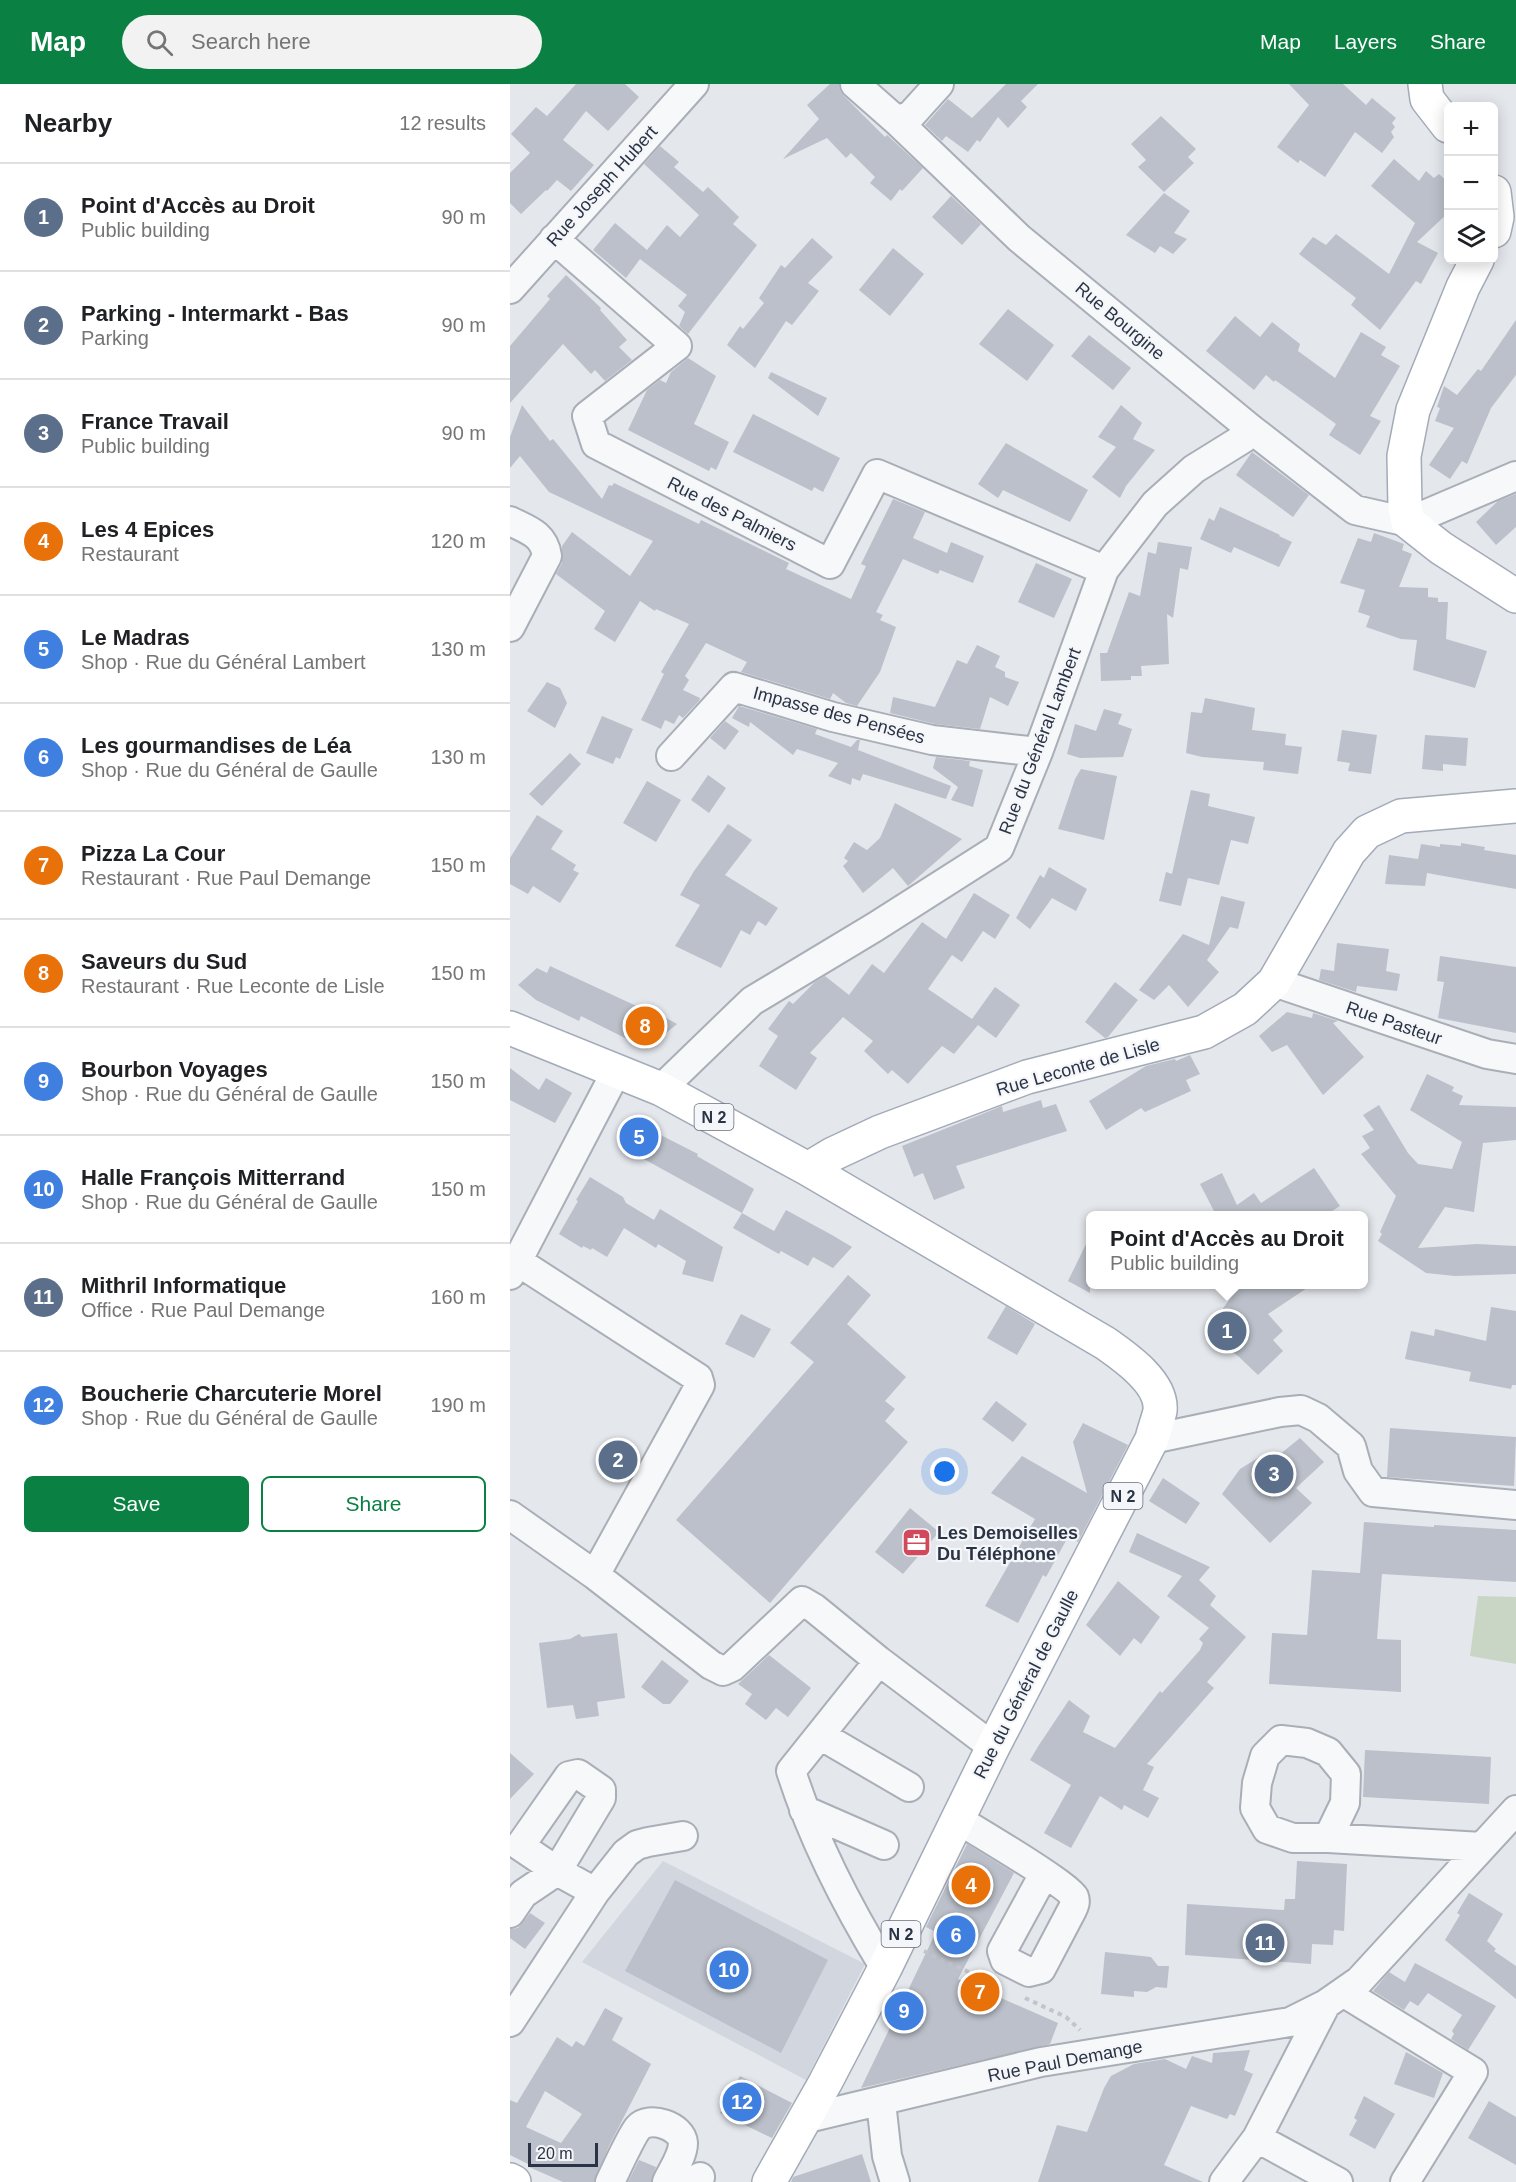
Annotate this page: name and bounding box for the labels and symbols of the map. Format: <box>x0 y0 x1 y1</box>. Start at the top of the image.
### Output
street label: Rue Joseph Hubert <box>543 122 661 250</box>
street label: Rue Bourgine <box>1071 278 1169 364</box>
street label: Rue des Palmiers <box>664 473 800 555</box>
street label: Rue du Général Lambert <box>995 645 1085 837</box>
street label: Impasse des Pensées <box>751 682 927 748</box>
street label: Rue Pasteur <box>1343 997 1445 1049</box>
pin: 8 <box>626 1004 664 1048</box>
street label: Rue Leconte de Lisle <box>994 1034 1162 1100</box>
road number: N 2 <box>694 1104 734 1130</box>
pin: 5 <box>620 1114 658 1160</box>
pin: 1 <box>1208 1308 1246 1354</box>
pin: 2 <box>598 1438 638 1482</box>
pin: 3 <box>1254 1452 1293 1496</box>
your location <box>930 1457 959 1486</box>
road number: N 2 <box>1104 1483 1142 1509</box>
place label: Les Demoiselles Du Téléphone <box>937 1523 1078 1564</box>
office icon: Les Demoiselles Du Téléphone <box>900 1527 932 1559</box>
street label: Rue du Général de Gaulle <box>970 1586 1082 1782</box>
pin: 4 <box>952 1862 990 1908</box>
pin: 6 <box>936 1912 976 1958</box>
pin: 11 <box>1246 1920 1284 1966</box>
road number: N 2 <box>882 1921 920 1947</box>
pin: 10 <box>710 1948 748 1992</box>
pin: 7 <box>960 1970 1000 2014</box>
pin: 9 <box>884 1988 924 2034</box>
street label: Rue Paul Demange <box>986 2036 1144 2086</box>
pin: 12 <box>722 2080 762 2124</box>
scale bar <box>528 2140 598 2168</box>

